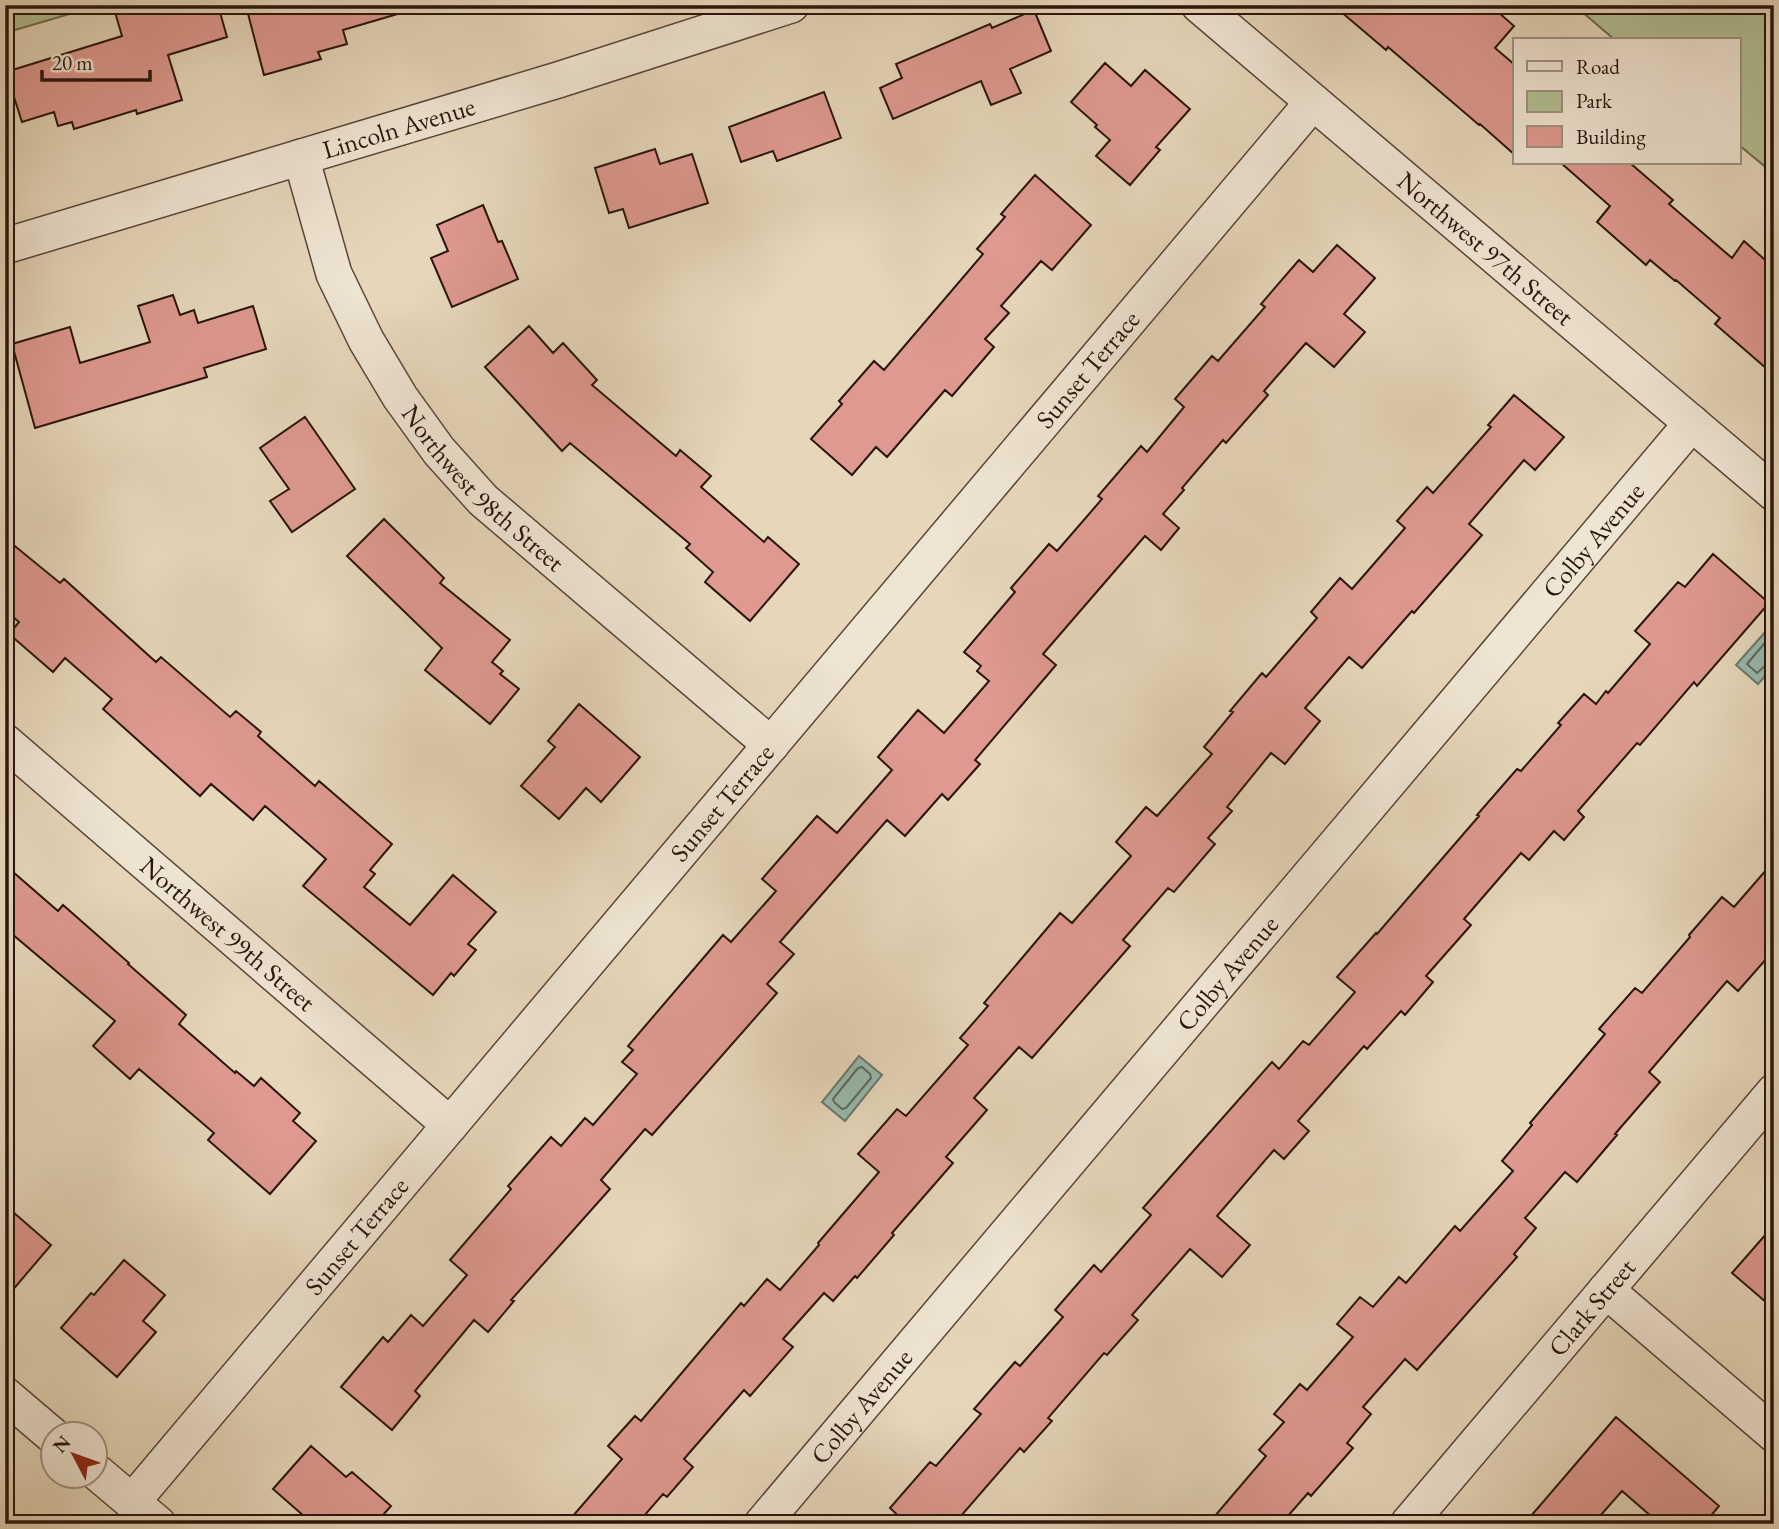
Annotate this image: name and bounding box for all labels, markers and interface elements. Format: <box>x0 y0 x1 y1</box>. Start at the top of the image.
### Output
scale bar <box>42 38 150 82</box>
legend <box>1513 38 1740 164</box>
text: 20 m <box>52 49 93 76</box>
text: Road <box>1576 53 1620 80</box>
text: Park <box>1576 87 1613 114</box>
street label: Lincoln Avenue <box>318 89 479 167</box>
text: Building <box>1576 123 1646 150</box>
street label: Northwest 97th Street <box>1390 164 1581 333</box>
street label: Sunset Terrace <box>1028 303 1147 435</box>
street label: Northwest 98th Street <box>394 398 572 579</box>
street label: Colby Avenue <box>1535 475 1652 605</box>
street label: Sunset Terrace <box>662 737 781 869</box>
street label: Northwest 99th Street <box>133 849 323 1019</box>
street label: Colby Avenue <box>1169 908 1286 1038</box>
street label: Sunset Terrace <box>297 1170 416 1302</box>
street label: Clark Street <box>1540 1251 1643 1363</box>
street label: Colby Avenue <box>803 1341 920 1471</box>
north arrow <box>38 1420 108 1490</box>
text: N <box>47 1430 76 1458</box>

